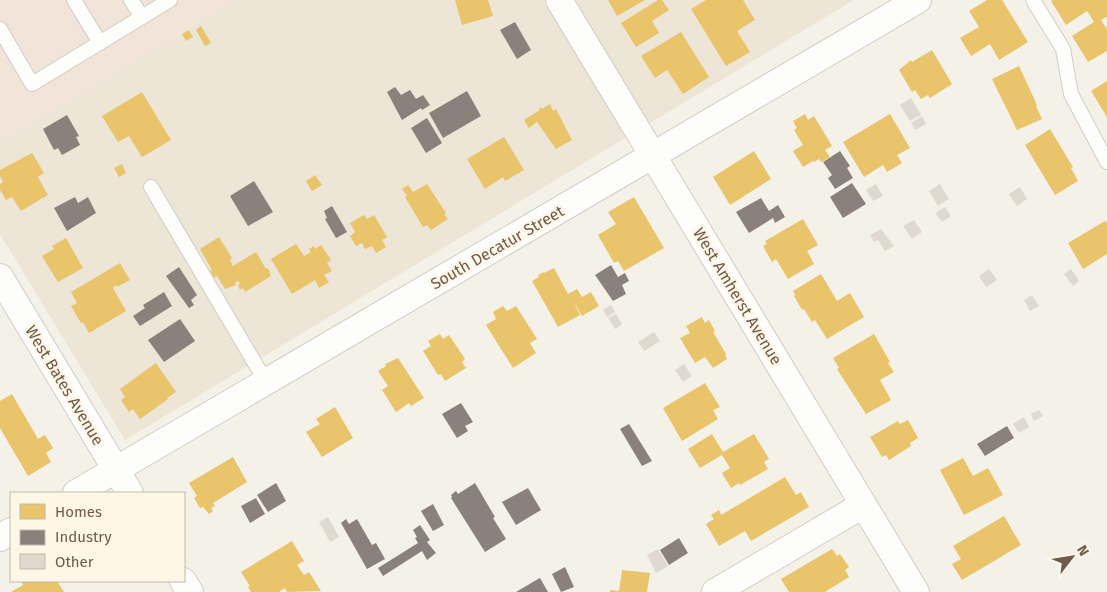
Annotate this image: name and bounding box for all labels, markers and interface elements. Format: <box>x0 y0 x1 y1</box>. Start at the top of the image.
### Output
street label: South Decatur Street <box>427 201 568 293</box>
street label: West Amherst Avenue <box>689 224 786 368</box>
street label: West Bates Avenue <box>21 322 108 449</box>
legend <box>10 492 185 582</box>
text: Homes <box>55 503 102 521</box>
text: Industry <box>55 528 112 546</box>
north arrow <box>1047 532 1097 582</box>
text: N <box>1073 542 1092 559</box>
text: Other <box>55 553 94 571</box>

